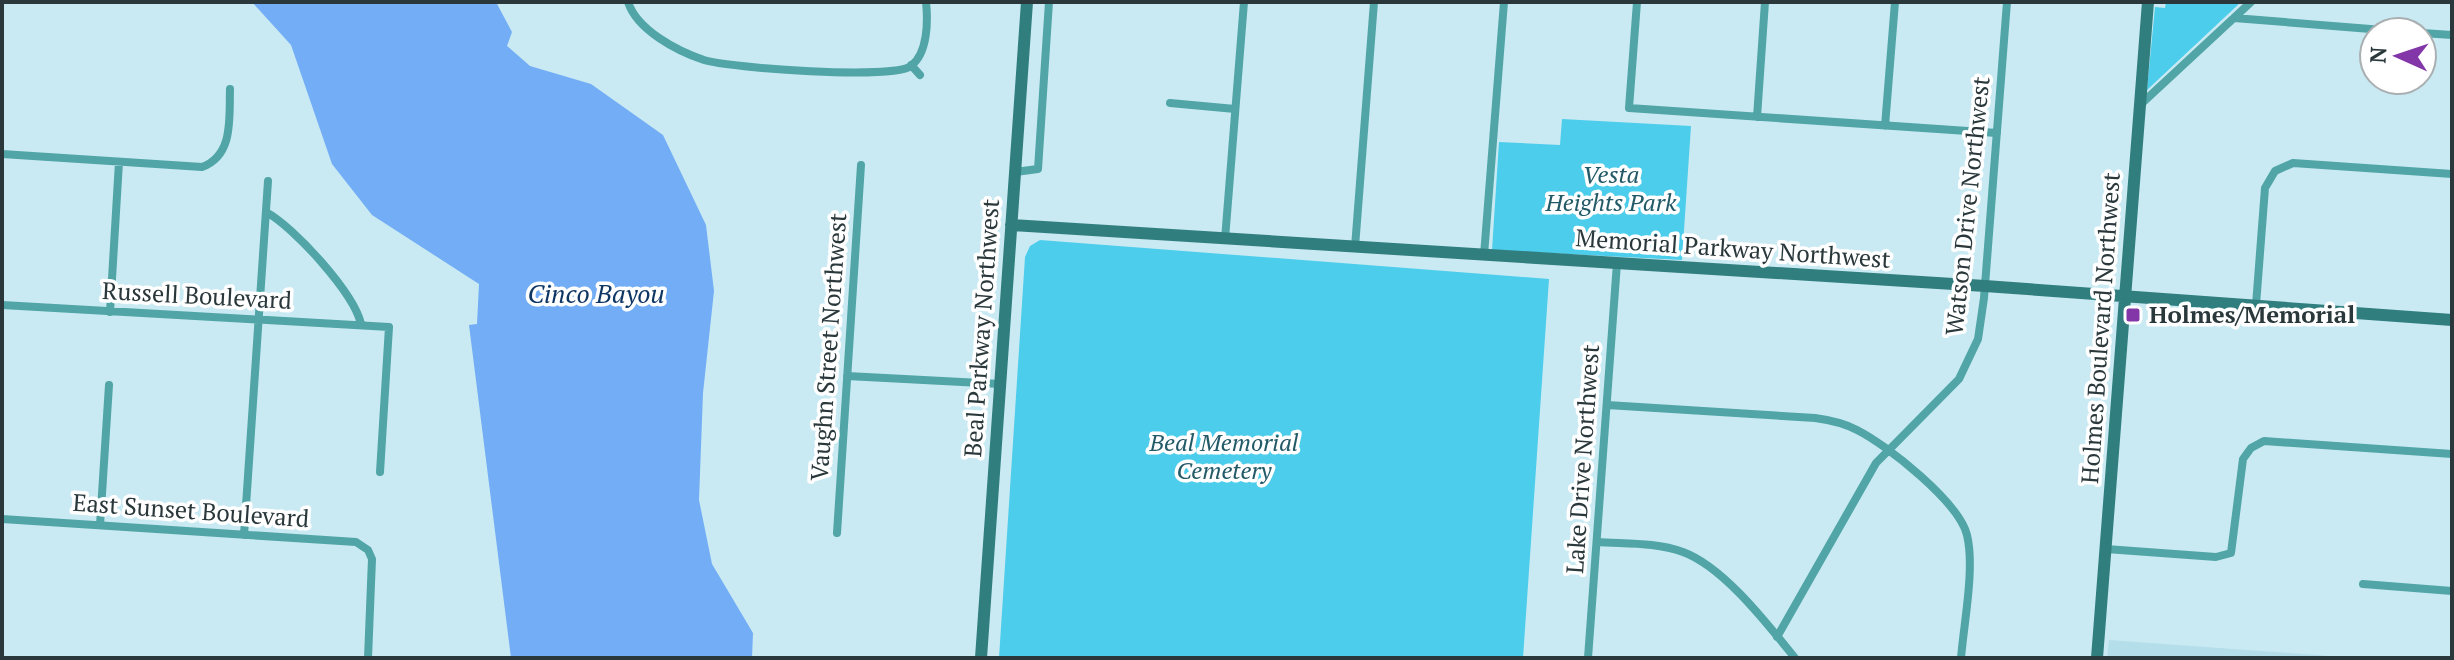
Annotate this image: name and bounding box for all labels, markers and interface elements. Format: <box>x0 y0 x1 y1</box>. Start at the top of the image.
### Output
north arrow <box>2358 16 2438 96</box>
text: N <box>2363 46 2392 64</box>
street label: Watson Drive Northwest <box>1937 75 1997 337</box>
park label: Vesta Heights Park <box>1545 158 1677 218</box>
street label: Holmes Boulevard Northwest <box>2073 171 2127 485</box>
street label: Beal Parkway Northwest <box>956 197 1006 458</box>
street label: Vaughn Street Northwest <box>803 212 853 482</box>
street label: Memorial Parkway Northwest <box>1575 221 1892 275</box>
street label: Russell Boulevard <box>101 274 293 316</box>
water label: Cinco Bayou <box>527 276 665 310</box>
place label: Holmes/Memorial <box>2149 298 2355 330</box>
marker: Holmes/Memorial <box>2124 306 2142 324</box>
street label: Lake Drive Northwest <box>1558 343 1606 575</box>
park label: Beal Memorial Cemetery <box>1149 426 1299 486</box>
street label: East Sunset Boulevard <box>72 486 310 534</box>

